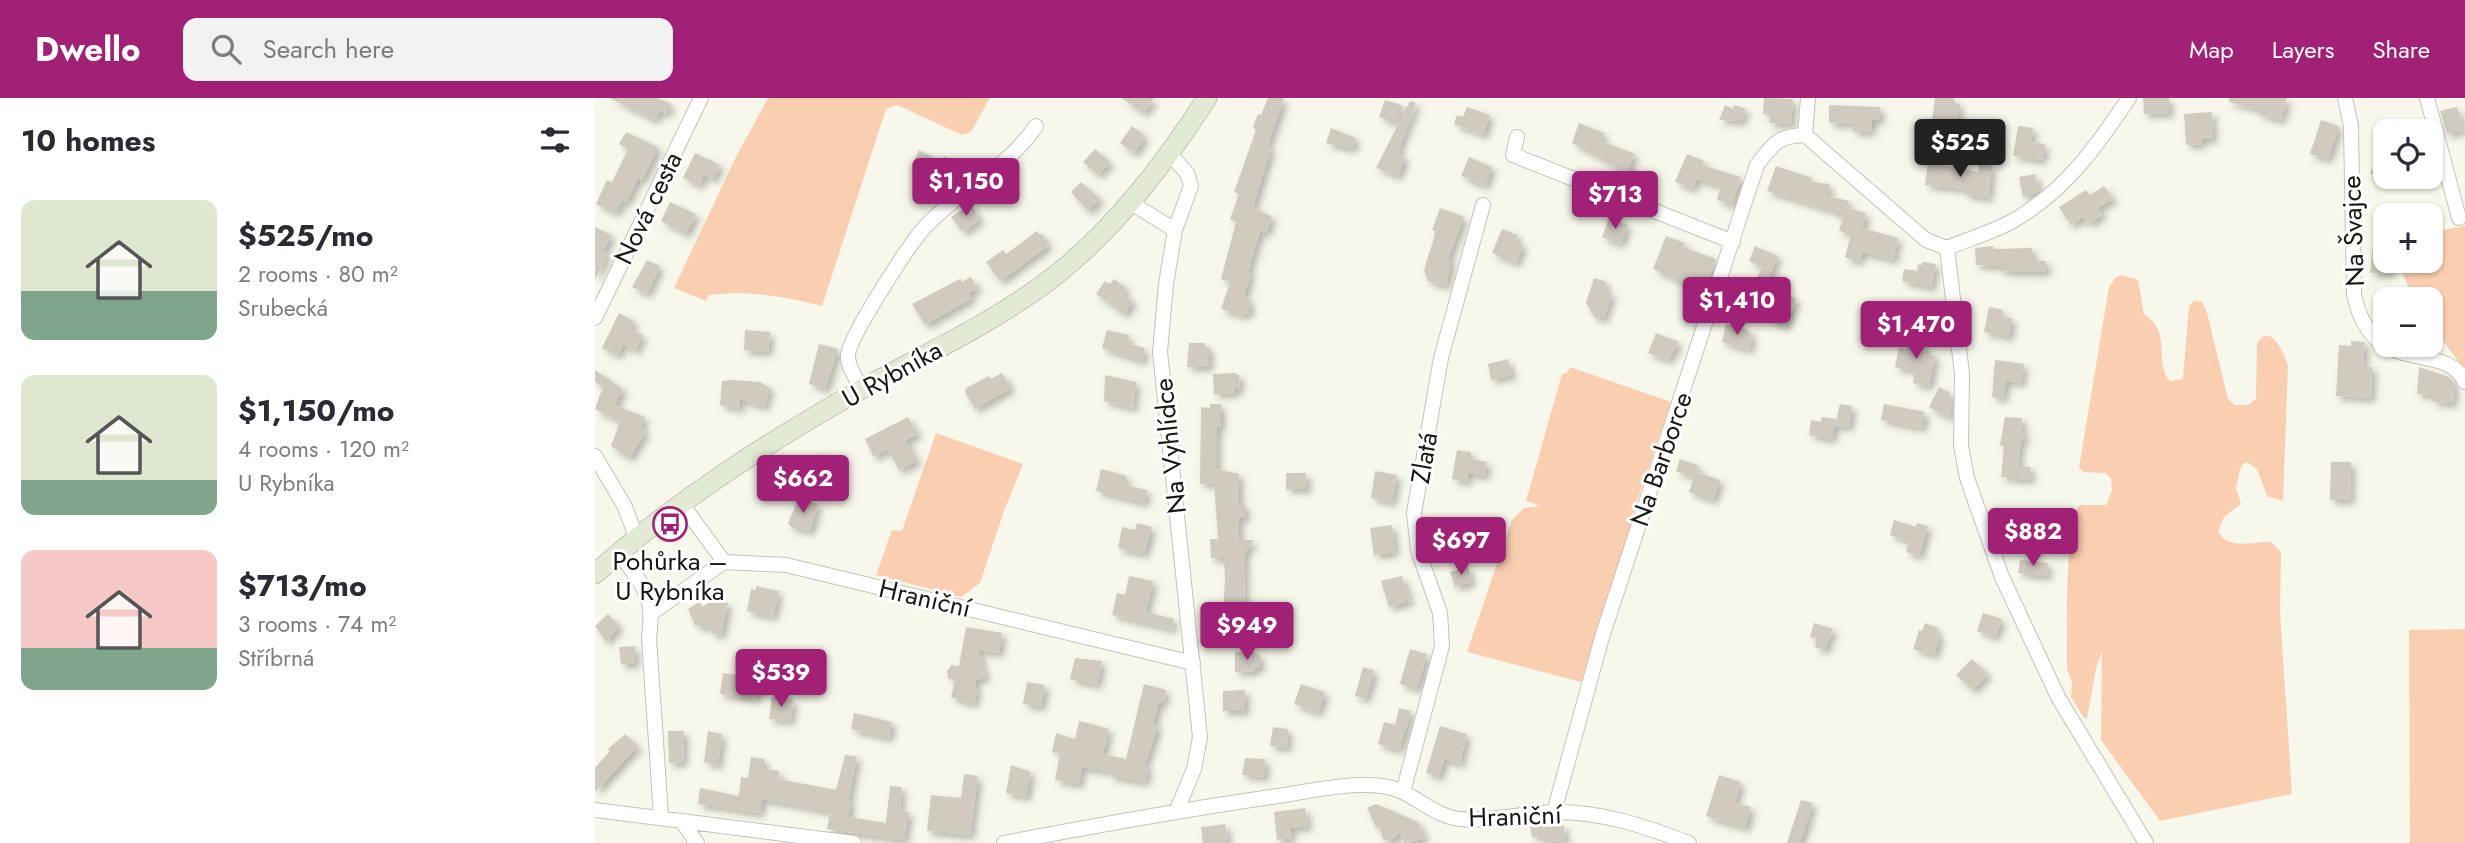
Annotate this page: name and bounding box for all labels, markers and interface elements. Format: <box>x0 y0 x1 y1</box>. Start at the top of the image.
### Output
search box <box>183 18 673 81</box>
text: Dwello <box>35 26 141 73</box>
icon: search <box>207 30 245 68</box>
text: Search here <box>263 30 394 68</box>
text: Map <box>2189 32 2234 67</box>
text: Layers <box>2272 32 2334 67</box>
text: Share <box>2372 32 2430 67</box>
text: 10 homes <box>21 119 155 162</box>
map controls <box>2373 119 2443 357</box>
button: locate <box>2373 119 2443 189</box>
pin: $525 <box>1919 120 2001 179</box>
icon: filters <box>536 121 574 159</box>
text: $525 <box>1930 125 1990 159</box>
street label: Nová cesta <box>604 145 692 271</box>
pin: $1,150 <box>909 158 1023 218</box>
text: $1,150 <box>928 164 1004 198</box>
pin: $713 <box>1574 172 1656 231</box>
street label: Na Švajce <box>2332 175 2374 287</box>
text: $713 <box>1588 177 1642 211</box>
button: + <box>2373 203 2443 273</box>
text: $525/mo <box>238 214 373 257</box>
icon: home <box>77 228 161 312</box>
text: 2 rooms · 80 m² <box>238 257 398 291</box>
pin: $1,410 <box>1680 278 1794 337</box>
text: $1,410 <box>1699 283 1775 317</box>
button: − <box>2373 287 2443 357</box>
text: Srubecká <box>238 291 328 325</box>
pin: $1,470 <box>1859 302 1973 361</box>
text: $1,470 <box>1877 307 1955 341</box>
street label: U Rybníka <box>835 331 949 417</box>
street label: Na Vyhlídce <box>1144 376 1196 516</box>
street label: Na Barborce <box>1620 387 1702 531</box>
text: $1,150/mo <box>238 389 395 432</box>
icon: home <box>77 403 161 487</box>
street label: Zlatá <box>1401 429 1447 487</box>
text: 4 rooms · 120 m² <box>238 432 409 466</box>
pin: $662 <box>762 456 844 515</box>
text: $662 <box>773 461 833 495</box>
text: U Rybníka <box>238 466 335 500</box>
bus stop icon: Pohůrka – U Rybníka <box>651 505 689 543</box>
pin: $882 <box>1992 508 2074 568</box>
text: $882 <box>2004 514 2062 548</box>
pin: $697 <box>1420 518 1502 577</box>
text: $697 <box>1432 523 1490 557</box>
place label: Pohůrka – U Rybníka <box>613 542 727 610</box>
text: $713/mo <box>238 564 367 607</box>
street label: Hraniční <box>875 569 976 627</box>
icon: home <box>77 578 161 662</box>
pin: $949 <box>1206 602 1288 662</box>
text: 3 rooms · 74 m² <box>238 607 396 641</box>
text: $949 <box>1216 608 1278 642</box>
text: Stříbrná <box>238 641 314 675</box>
pin: $539 <box>740 650 822 709</box>
text: $539 <box>752 655 810 689</box>
street label: Hraniční <box>1468 795 1564 837</box>

